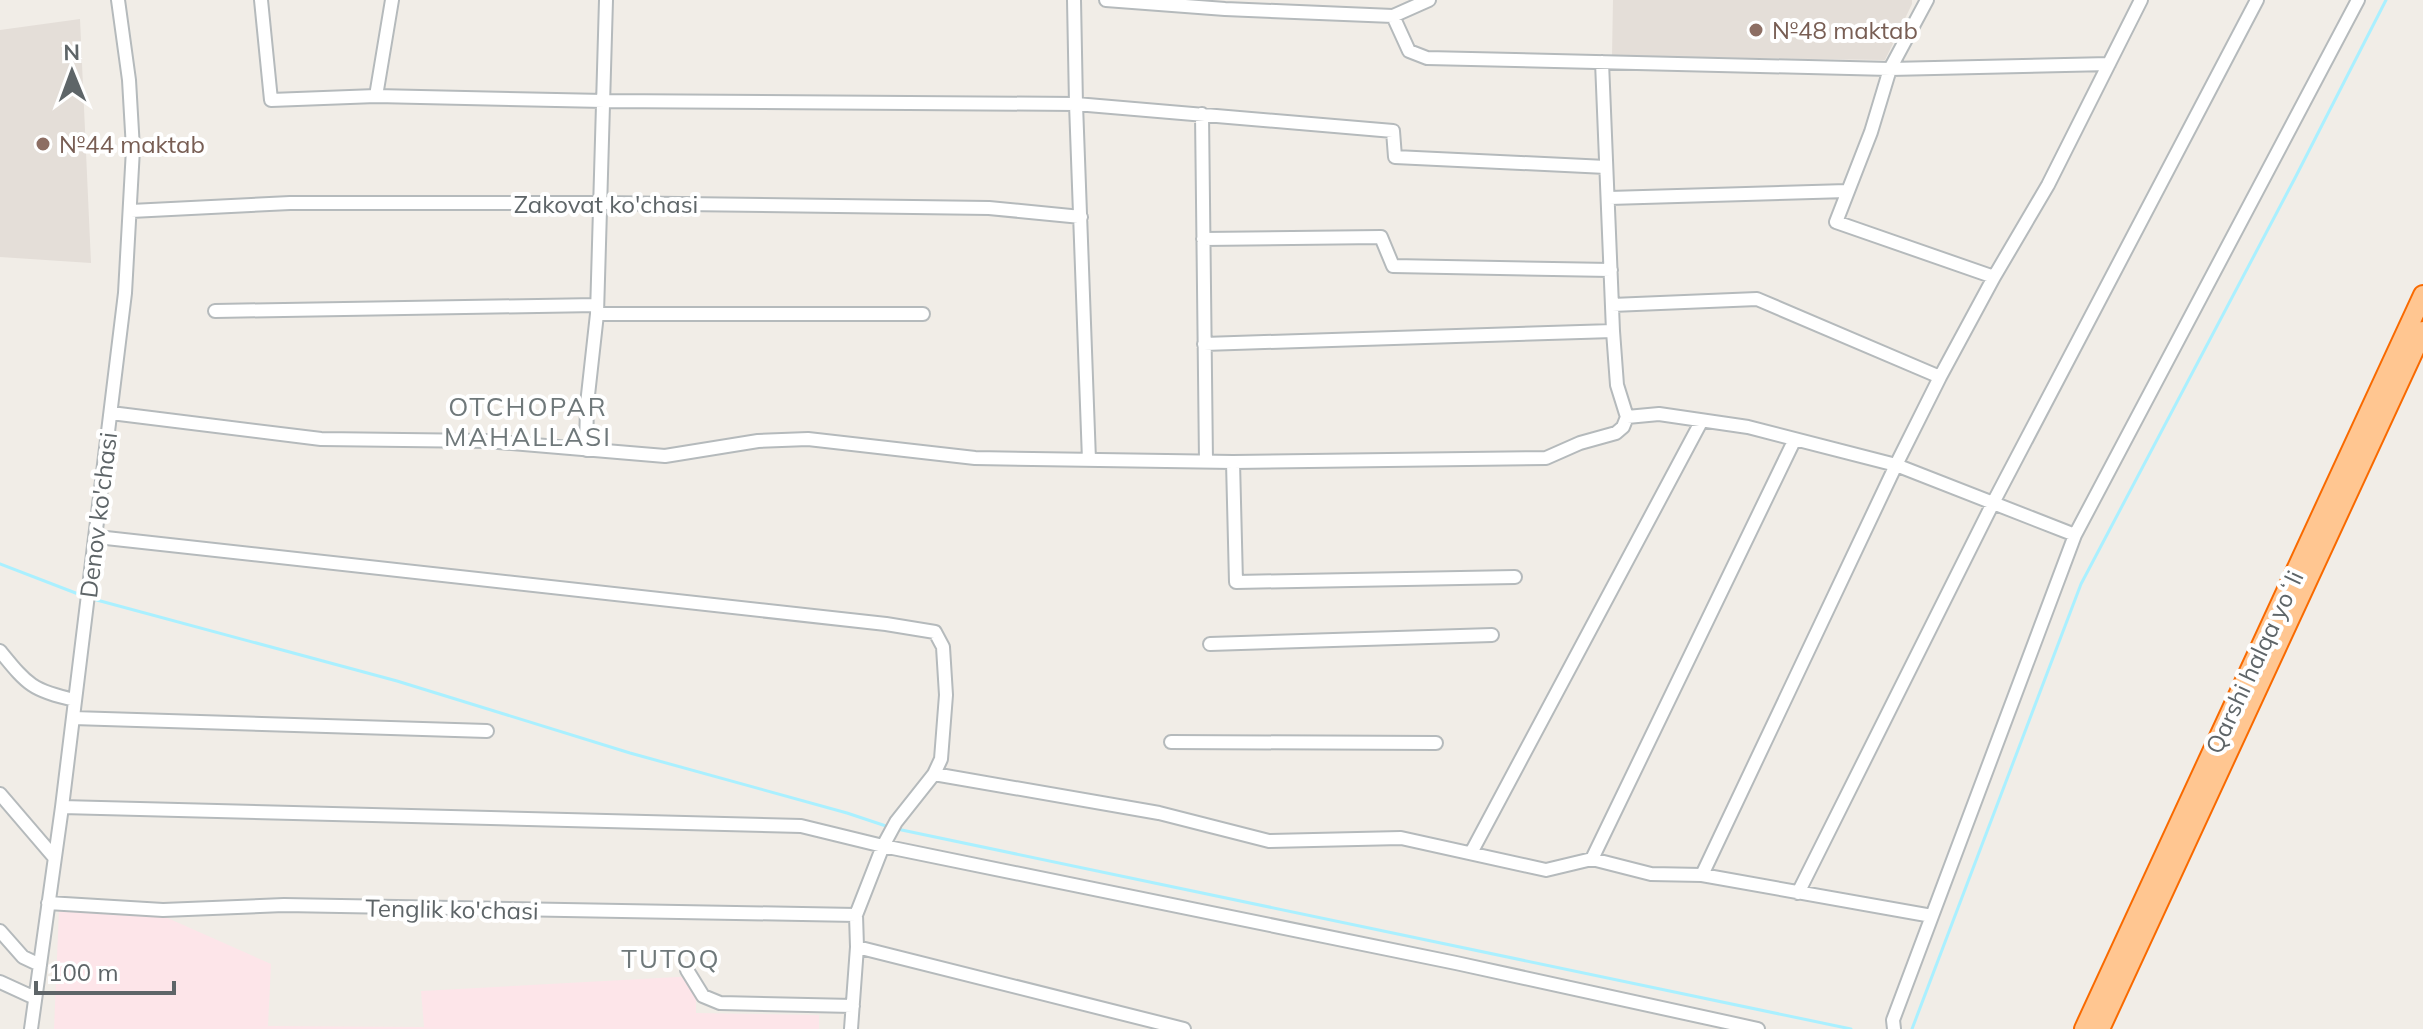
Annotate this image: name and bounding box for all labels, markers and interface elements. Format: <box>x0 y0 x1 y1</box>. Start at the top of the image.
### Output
place label: №48 maktab <box>1772 15 1918 45</box>
marker: №48 maktab <box>1747 21 1765 39</box>
north arrow <box>32 32 112 112</box>
text: N <box>63 38 80 66</box>
place label: №44 maktab <box>59 129 205 159</box>
marker: №44 maktab <box>34 135 52 153</box>
street label: Zakovat ko'chasi <box>514 189 698 219</box>
district label: OTCHOPAR MAHALLASI <box>444 390 612 453</box>
street label: Denov ko'chasi <box>73 430 123 600</box>
street label: Qarshi halqa yoʻli <box>2198 566 2310 758</box>
street label: Tenglik ko'chasi <box>365 892 539 926</box>
district label: TUTOQ <box>621 942 721 975</box>
scale bar <box>36 945 174 995</box>
text: 100 m <box>48 957 119 987</box>

